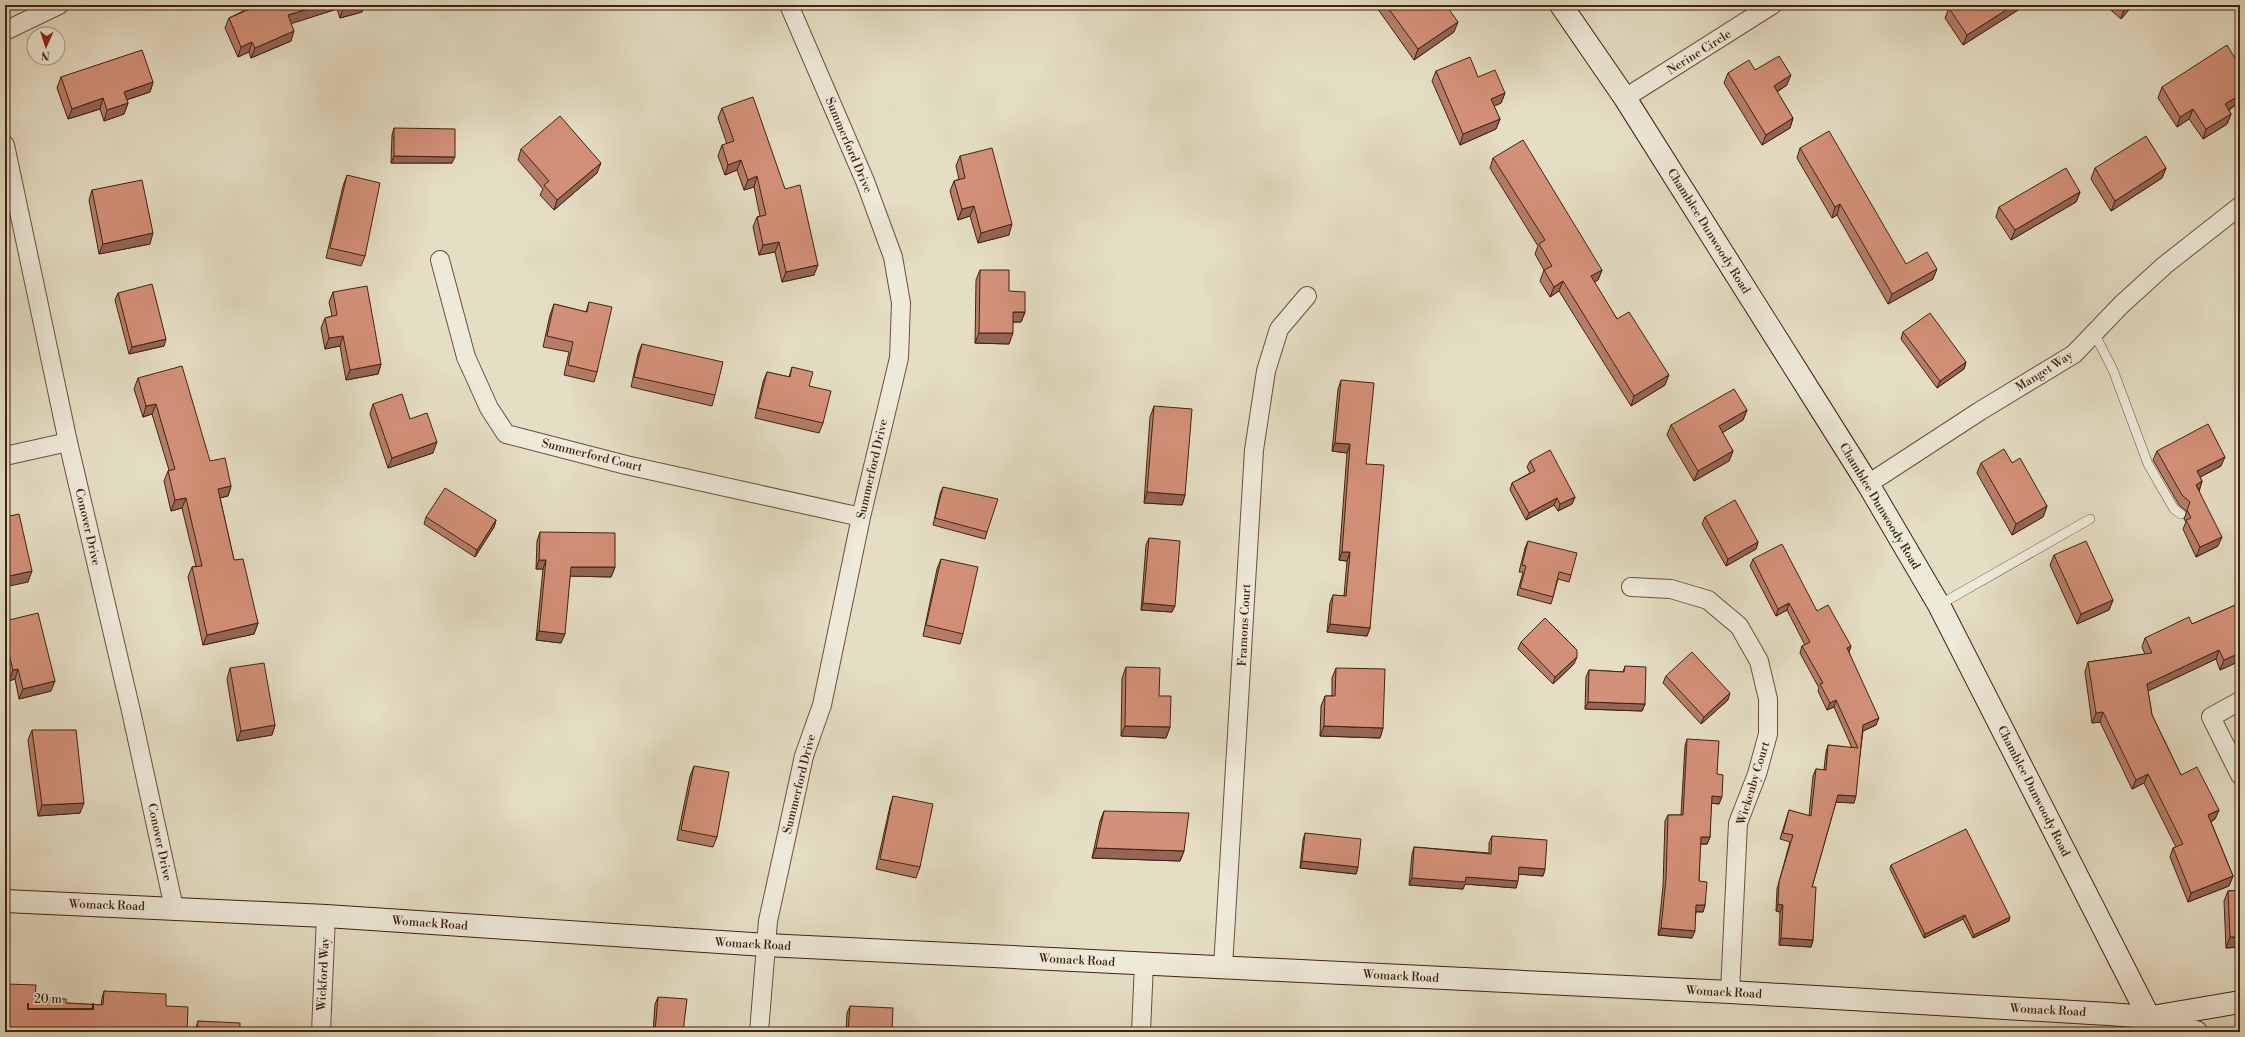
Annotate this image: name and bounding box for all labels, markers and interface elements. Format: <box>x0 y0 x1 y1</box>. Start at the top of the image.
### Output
north arrow <box>26 26 66 66</box>
street label: Nerine Circle <box>1664 27 1734 78</box>
text: N <box>41 48 50 62</box>
street label: Summerford Drive <box>822 95 875 195</box>
street label: Chamblee Dunwoody Road <box>1664 166 1753 297</box>
street label: Manget Way <box>2013 348 2076 395</box>
street label: Summerford Drive <box>854 418 891 521</box>
street label: Summerford Court <box>540 436 644 475</box>
street label: Chamblee Dunwoody Road <box>1836 440 1923 572</box>
street label: Conover Drive <box>71 487 104 567</box>
street label: Framons Court <box>1235 583 1254 667</box>
street label: Chamblee Dunwoody Road <box>1994 723 2073 859</box>
street label: Summerford Drive <box>780 733 819 835</box>
street label: Wickenby Court <box>1733 739 1774 828</box>
street label: Conover Drive <box>144 802 175 882</box>
street label: Womack Road <box>68 897 145 914</box>
street label: Womack Road <box>391 913 469 934</box>
street label: Womack Road <box>714 935 792 954</box>
street label: Wickford Way <box>314 937 333 1012</box>
street label: Womack Road <box>1038 951 1116 970</box>
street label: Womack Road <box>1362 967 1440 986</box>
street label: Womack Road <box>1685 983 1763 1002</box>
scale bar <box>28 985 93 1011</box>
text: 20 m <box>34 992 62 1007</box>
street label: Womack Road <box>2009 1001 2087 1020</box>

